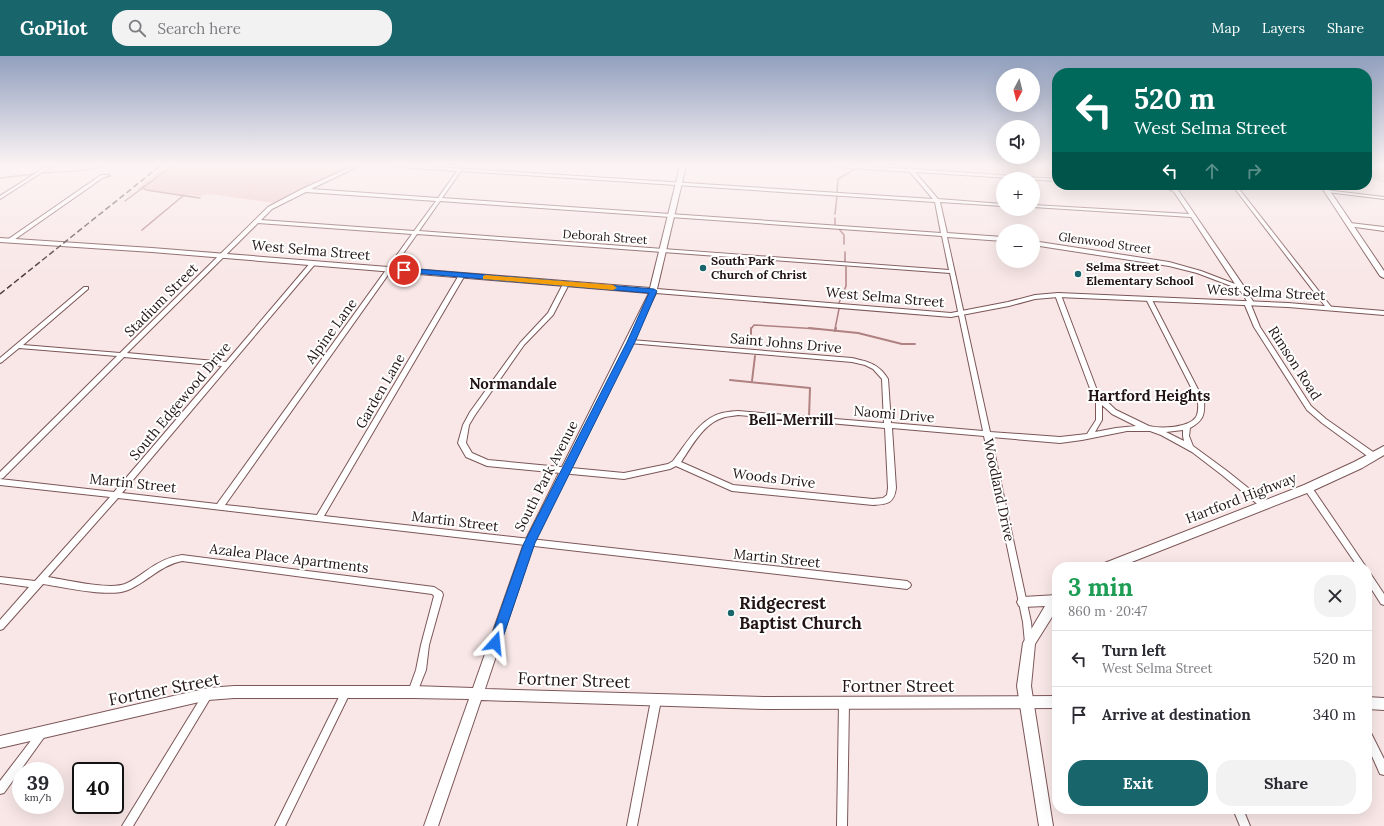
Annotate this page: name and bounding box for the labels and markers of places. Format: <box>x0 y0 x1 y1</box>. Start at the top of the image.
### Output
pin <box>387 253 421 287</box>
place label: South Park Church of Christ <box>711 253 808 282</box>
place label: Selma Street Elementary School <box>1086 259 1194 288</box>
marker: South Park Church of Christ <box>698 263 708 273</box>
marker: Selma Street Elementary School <box>1073 269 1083 279</box>
place label: Ridgecrest Baptist Church <box>739 592 862 634</box>
marker: Ridgecrest Baptist Church <box>726 608 736 618</box>

